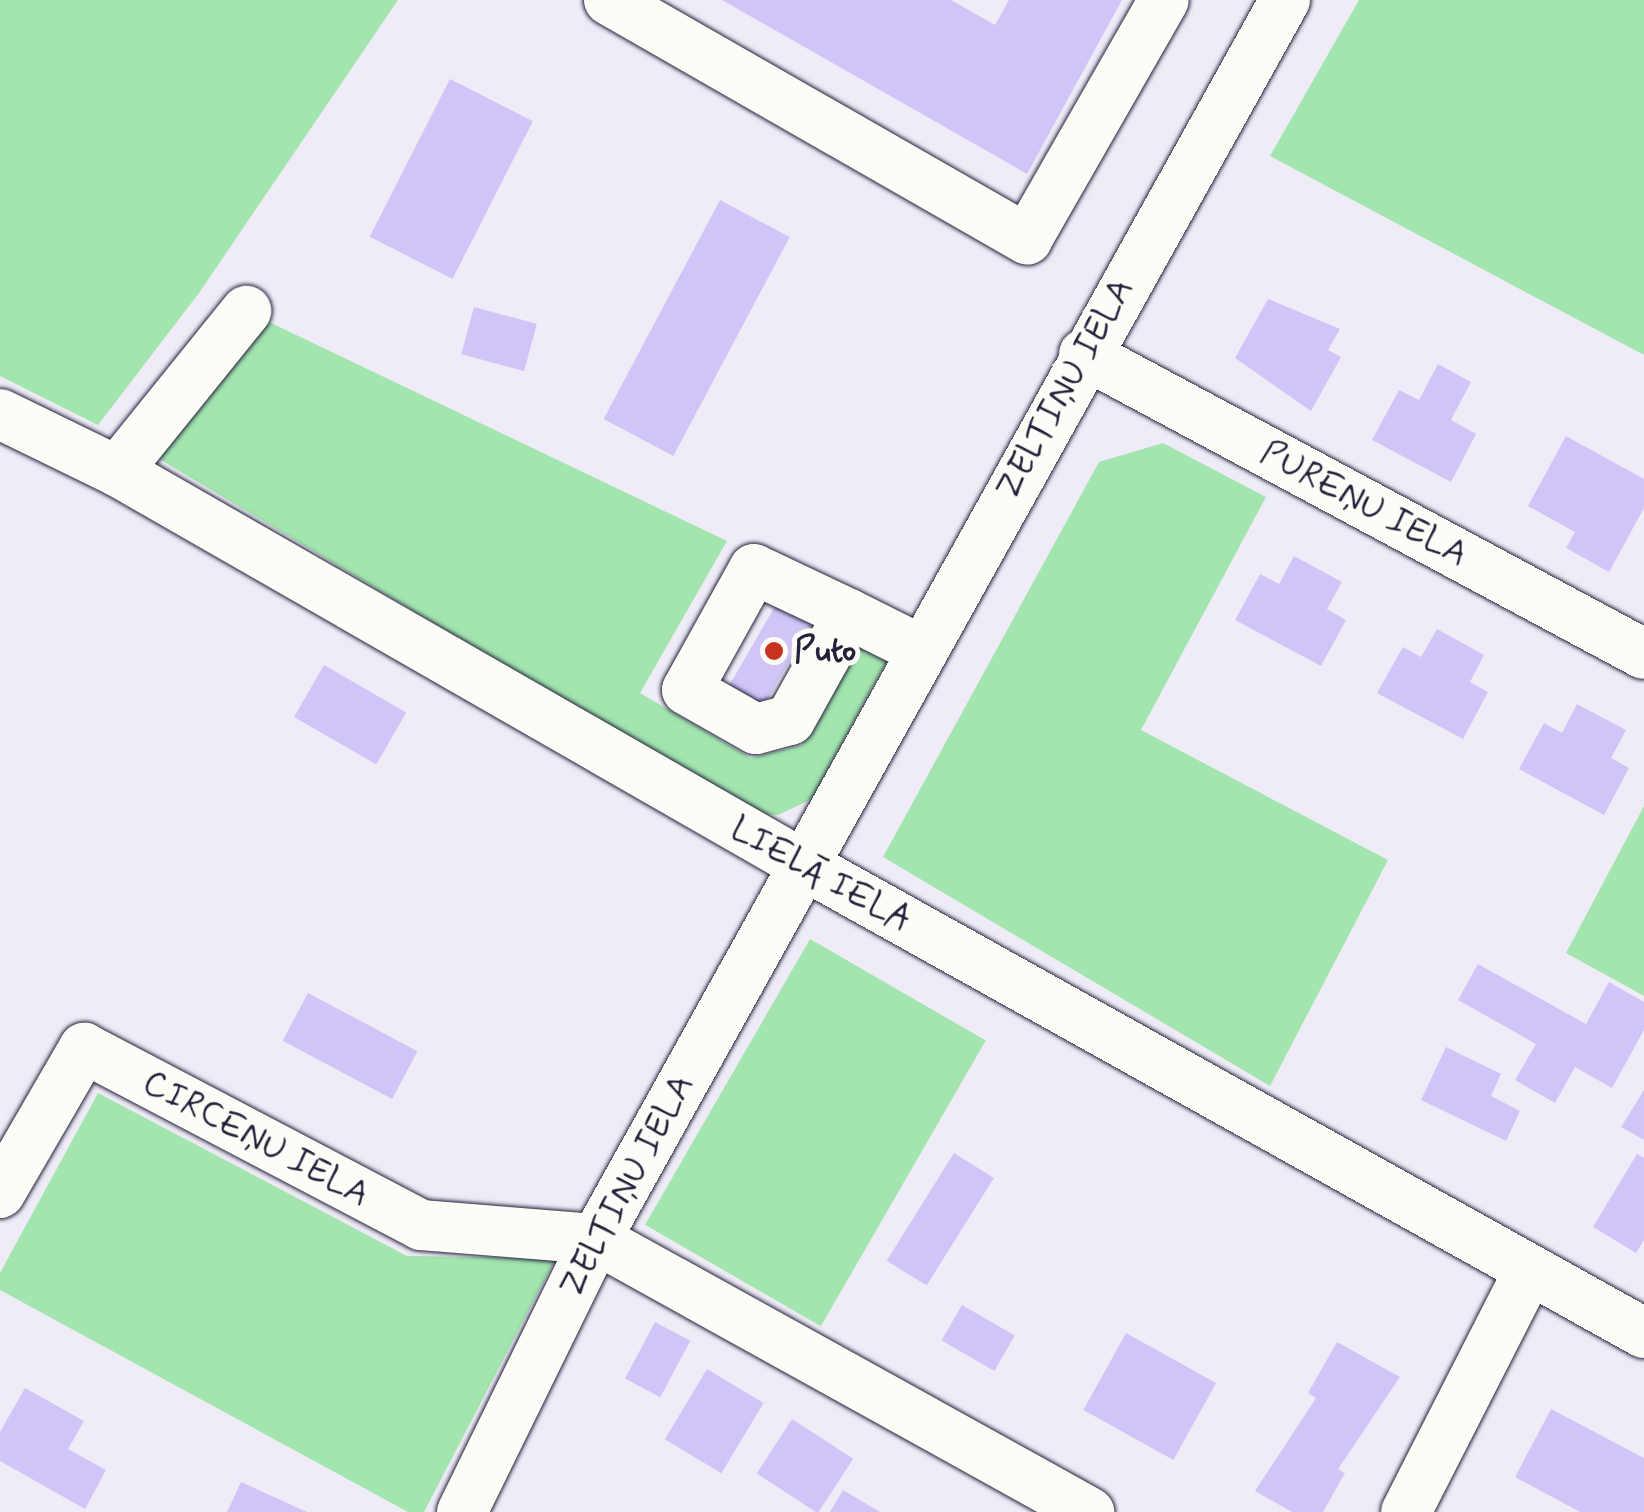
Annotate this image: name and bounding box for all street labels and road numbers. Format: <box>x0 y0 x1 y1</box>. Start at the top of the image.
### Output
street label: ZELTIŅU IELA <box>986 270 1144 508</box>
street label: PUREŅU IELA <box>1252 431 1476 577</box>
street label: LIELĀ IELA <box>723 808 919 942</box>
street label: CIRCEŅU IELA <box>134 1061 378 1217</box>
street label: ZELTIŅU IELA <box>550 1066 704 1306</box>

